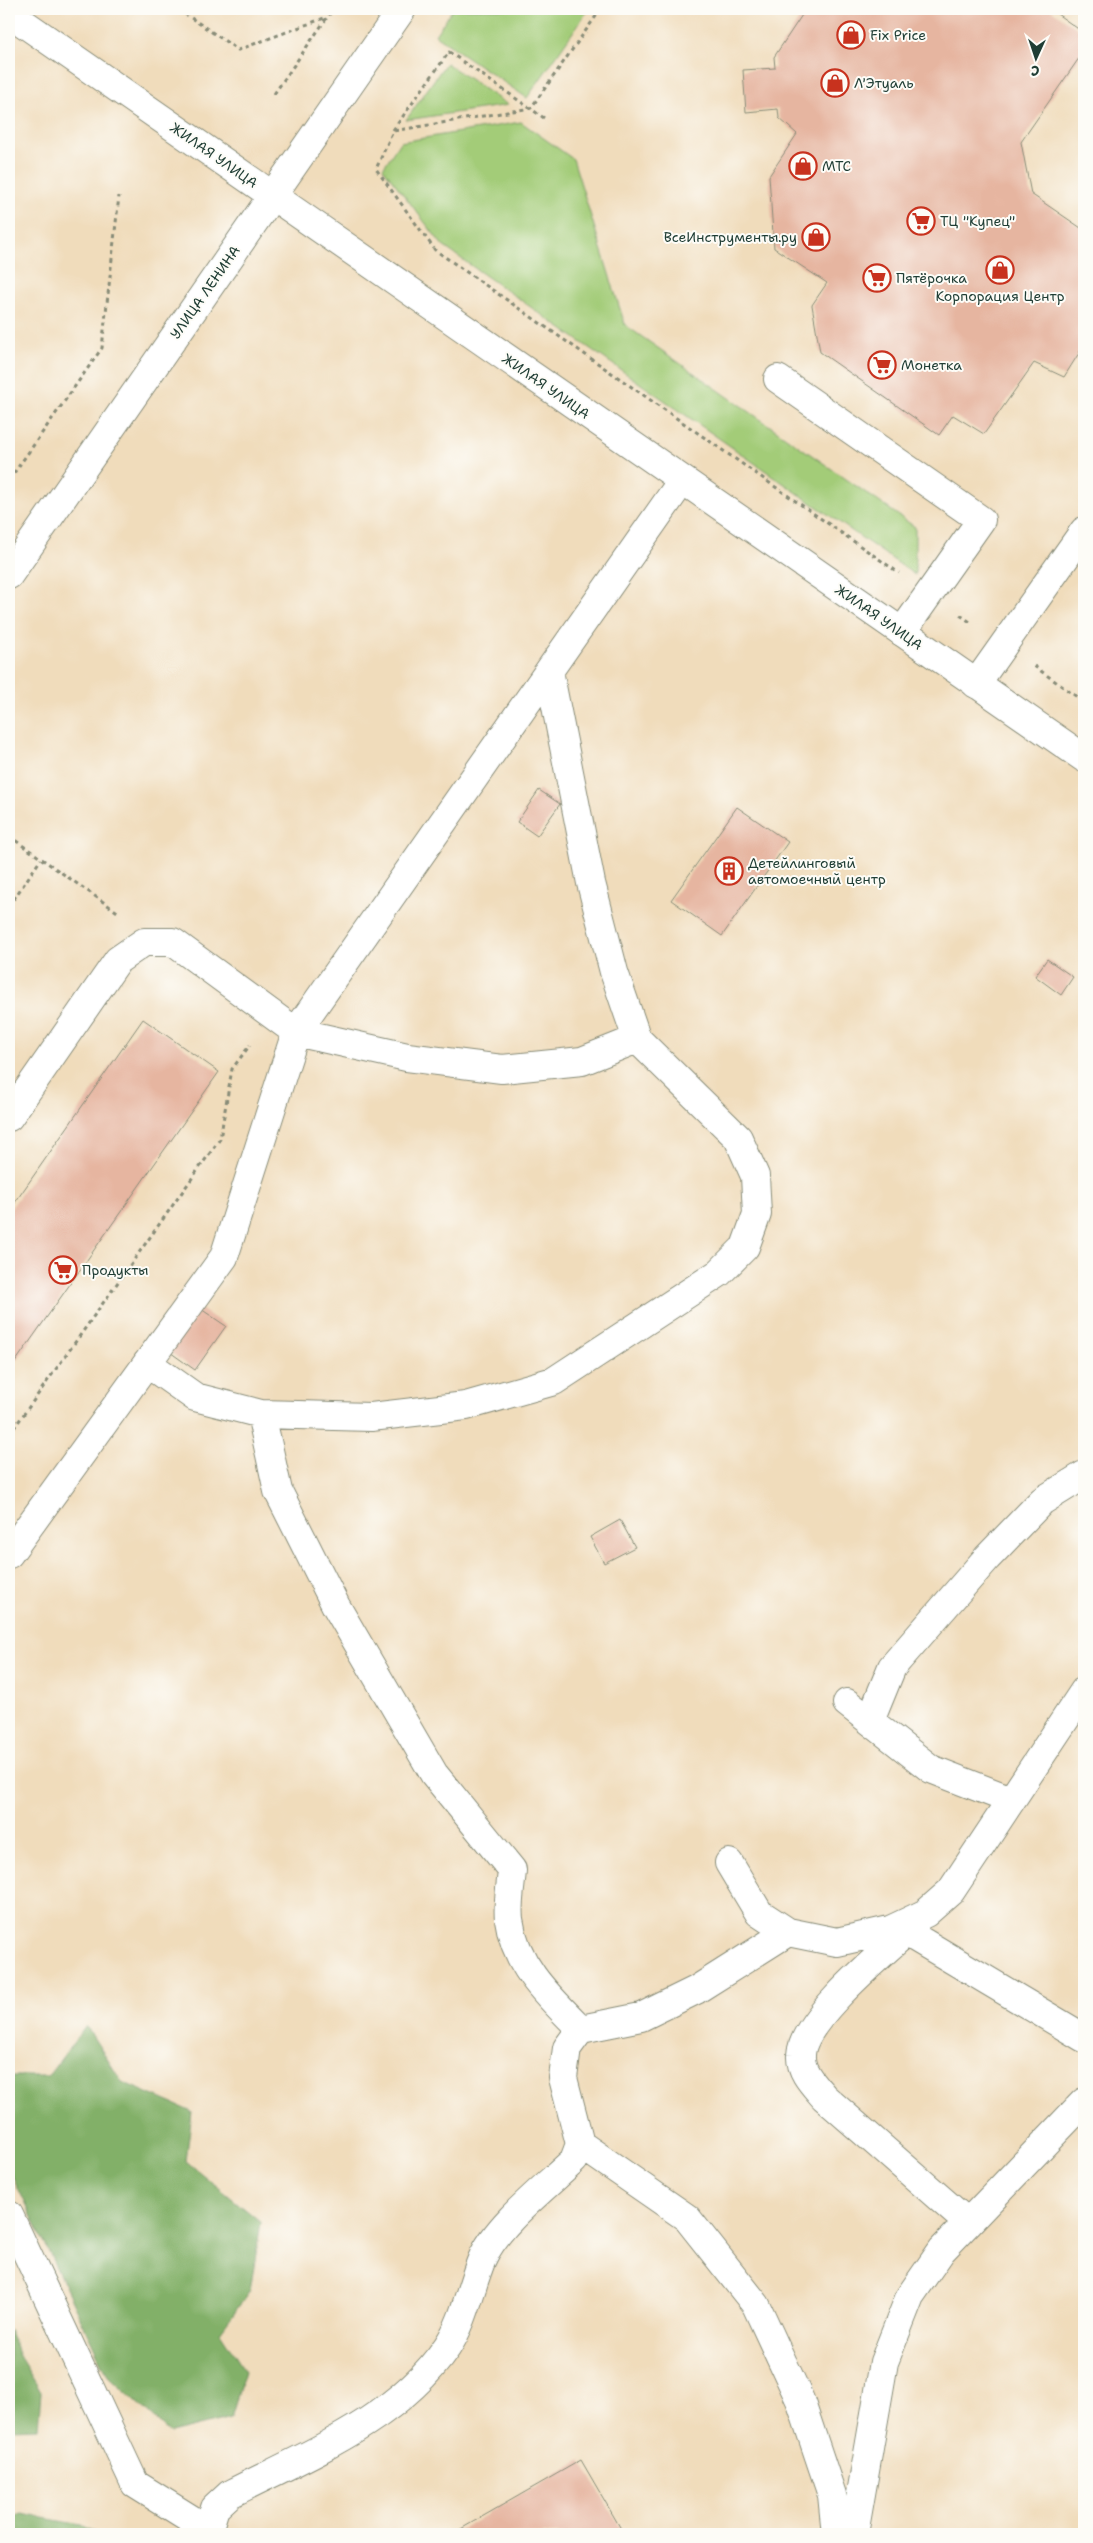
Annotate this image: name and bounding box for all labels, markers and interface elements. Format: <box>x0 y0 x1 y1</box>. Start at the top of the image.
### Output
shop icon: Fix Price <box>836 20 866 50</box>
place label: Fix Price <box>870 26 926 44</box>
north arrow <box>1010 32 1060 82</box>
text: С <box>1031 62 1040 80</box>
shop icon: Л'Этуаль <box>820 68 850 98</box>
place label: Л'Этуаль <box>854 74 914 92</box>
street label: ЖИЛАЯ УЛИЦА <box>167 118 261 192</box>
shop icon: МТС <box>788 151 818 181</box>
place label: МТС <box>822 157 851 175</box>
supermarket icon: ТЦ "Купец" <box>906 206 936 236</box>
place label: ТЦ "Купец" <box>940 212 1015 230</box>
shop icon: ВсеИнструменты.ру <box>801 222 831 252</box>
place label: ВсеИнструменты.ру <box>664 228 797 246</box>
street label: УЛИЦА ЛЕНИНА <box>166 242 244 342</box>
shop icon: Корпорация Центр <box>985 255 1015 285</box>
supermarket icon: Пятёрочка <box>862 263 892 293</box>
place label: Пятёрочка <box>896 269 967 287</box>
place label: Корпорация Центр <box>935 287 1065 305</box>
street label: ЖИЛАЯ УЛИЦА <box>499 349 593 423</box>
supermarket icon: Монетка <box>867 350 897 380</box>
place label: Монетка <box>901 356 962 374</box>
street label: ЖИЛАЯ УЛИЦА <box>832 580 926 654</box>
place label: Детейлинговый автомоечный центр <box>748 854 886 888</box>
building icon: Детейлинговый автомоечный центр <box>714 856 744 886</box>
supermarket icon: Продукты <box>48 1255 78 1285</box>
place label: Продукты <box>82 1261 149 1279</box>

